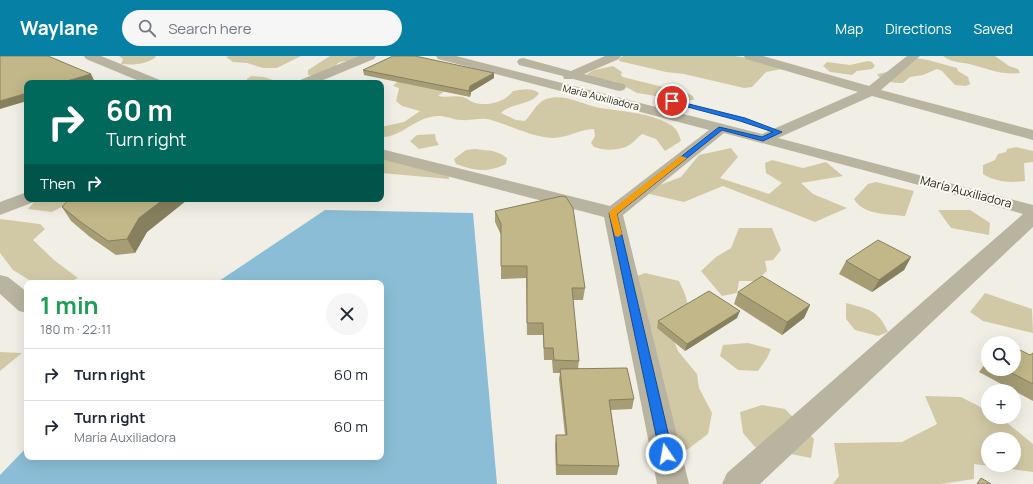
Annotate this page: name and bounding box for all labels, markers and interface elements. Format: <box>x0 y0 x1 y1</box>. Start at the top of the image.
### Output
search box <box>122 10 402 46</box>
text: Waylane <box>20 15 98 41</box>
icon: search <box>136 17 158 39</box>
text: Search here <box>168 18 252 39</box>
text: Map <box>835 19 863 38</box>
text: Directions <box>885 19 952 38</box>
text: Saved <box>974 19 1013 38</box>
street label: María Auxiliadora <box>561 81 641 113</box>
pin <box>655 84 689 118</box>
icon: arrive <box>661 90 683 112</box>
text: 60 m <box>106 91 173 129</box>
icon: right <box>40 96 92 148</box>
text: Turn right <box>106 127 187 151</box>
street label: María Auxiliadora <box>919 171 1014 212</box>
icon: right <box>83 172 105 194</box>
text: Then <box>40 173 75 194</box>
text: 1 min <box>40 288 99 321</box>
button: close <box>326 293 368 335</box>
text: 180 m · 22:11 <box>40 320 111 338</box>
map controls <box>981 336 1021 472</box>
button: search <box>981 336 1021 376</box>
icon: right <box>40 364 62 386</box>
text: Turn right <box>74 364 145 385</box>
text: 60 m <box>334 364 368 385</box>
button: + <box>981 384 1021 424</box>
text: Turn right <box>74 407 145 428</box>
icon: right <box>40 416 62 438</box>
text: 60 m <box>334 416 368 437</box>
text: María Auxiliadora <box>74 428 176 446</box>
button: − <box>981 432 1021 472</box>
position arrow <box>645 433 687 475</box>

